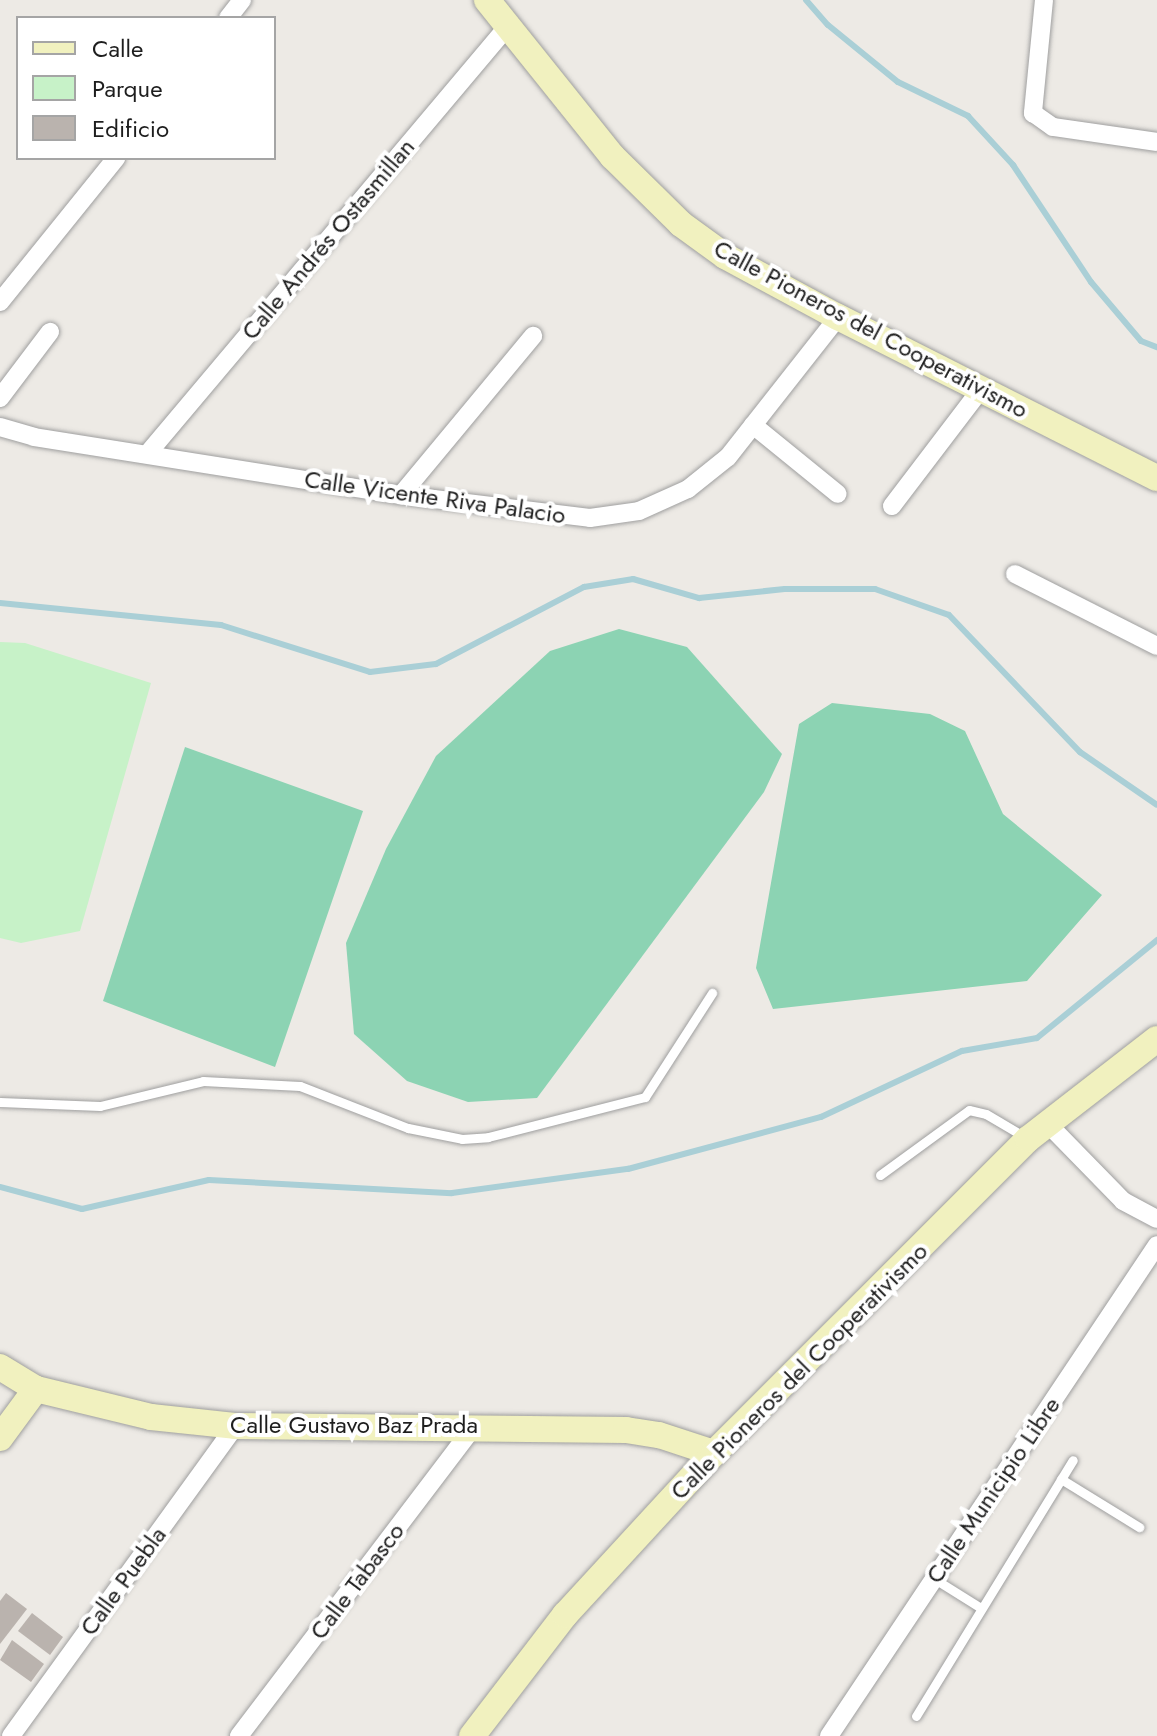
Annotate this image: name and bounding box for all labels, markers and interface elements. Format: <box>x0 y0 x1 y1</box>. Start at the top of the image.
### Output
legend <box>16 16 276 160</box>
text: Calle <box>92 31 143 66</box>
text: Parque <box>92 71 163 106</box>
text: Edificio <box>92 111 169 146</box>
street label: Calle Andrés Ostasmillan <box>235 133 421 345</box>
street label: Calle Pioneros del Cooperativismo <box>709 234 1033 424</box>
street label: Calle Vicente Riva Palacio <box>303 464 567 530</box>
street label: Calle Pioneros del Cooperativismo <box>665 1237 933 1505</box>
street label: Calle Municipio Libre <box>920 1391 1066 1589</box>
street label: Calle Gustavo Baz Prada <box>230 1411 478 1439</box>
street label: Calle Tabasco <box>304 1517 410 1645</box>
street label: Calle Puebla <box>74 1521 172 1641</box>

